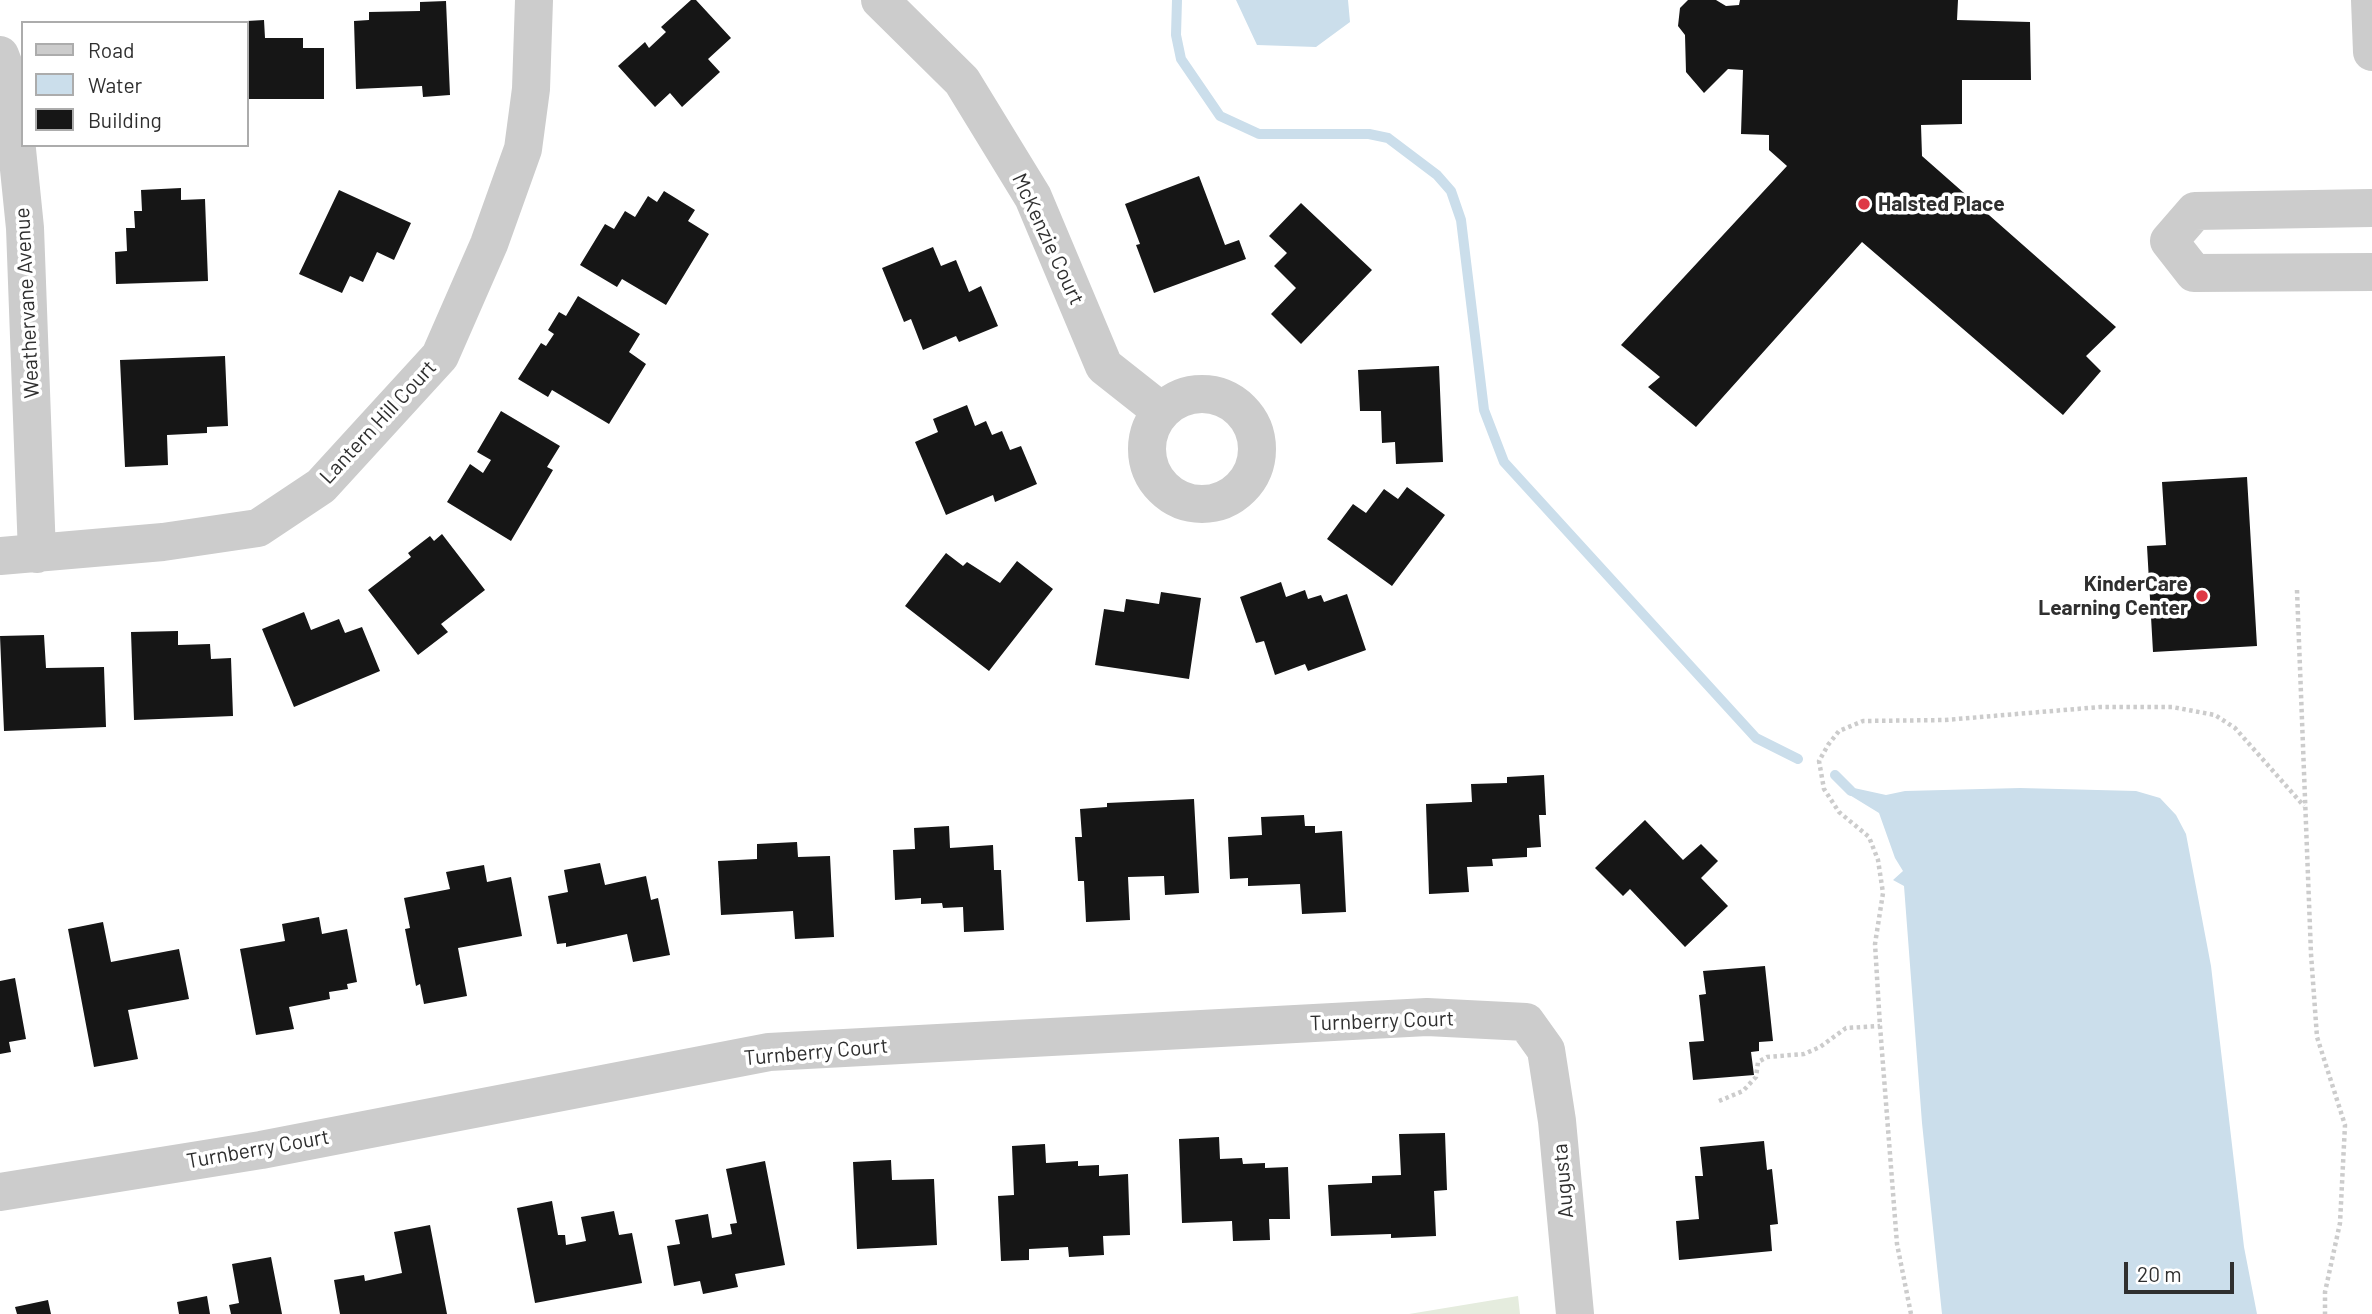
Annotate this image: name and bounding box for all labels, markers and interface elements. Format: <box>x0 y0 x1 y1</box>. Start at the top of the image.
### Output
legend <box>21 21 248 147</box>
text: Road <box>88 37 134 62</box>
text: Water <box>88 72 142 97</box>
text: Building <box>88 107 162 132</box>
street label: McKenzie Court <box>1007 169 1089 309</box>
place label: Halsted Place <box>1878 191 2005 217</box>
marker: Halsted Place <box>1856 196 1872 212</box>
street label: Weathervane Avenue <box>9 207 45 399</box>
street label: Lantern Hill Court <box>314 355 442 489</box>
place label: KinderCare Learning Center <box>2038 571 2188 621</box>
marker: KinderCare Learning Center <box>2194 588 2210 604</box>
street label: Turnberry Court <box>1309 1006 1455 1036</box>
street label: Turnberry Court <box>743 1033 889 1071</box>
street label: Turnberry Court <box>185 1124 331 1174</box>
street label: Augusta <box>1547 1143 1579 1219</box>
scale bar <box>2127 1248 2237 1292</box>
text: 20 m <box>2137 1261 2182 1286</box>

